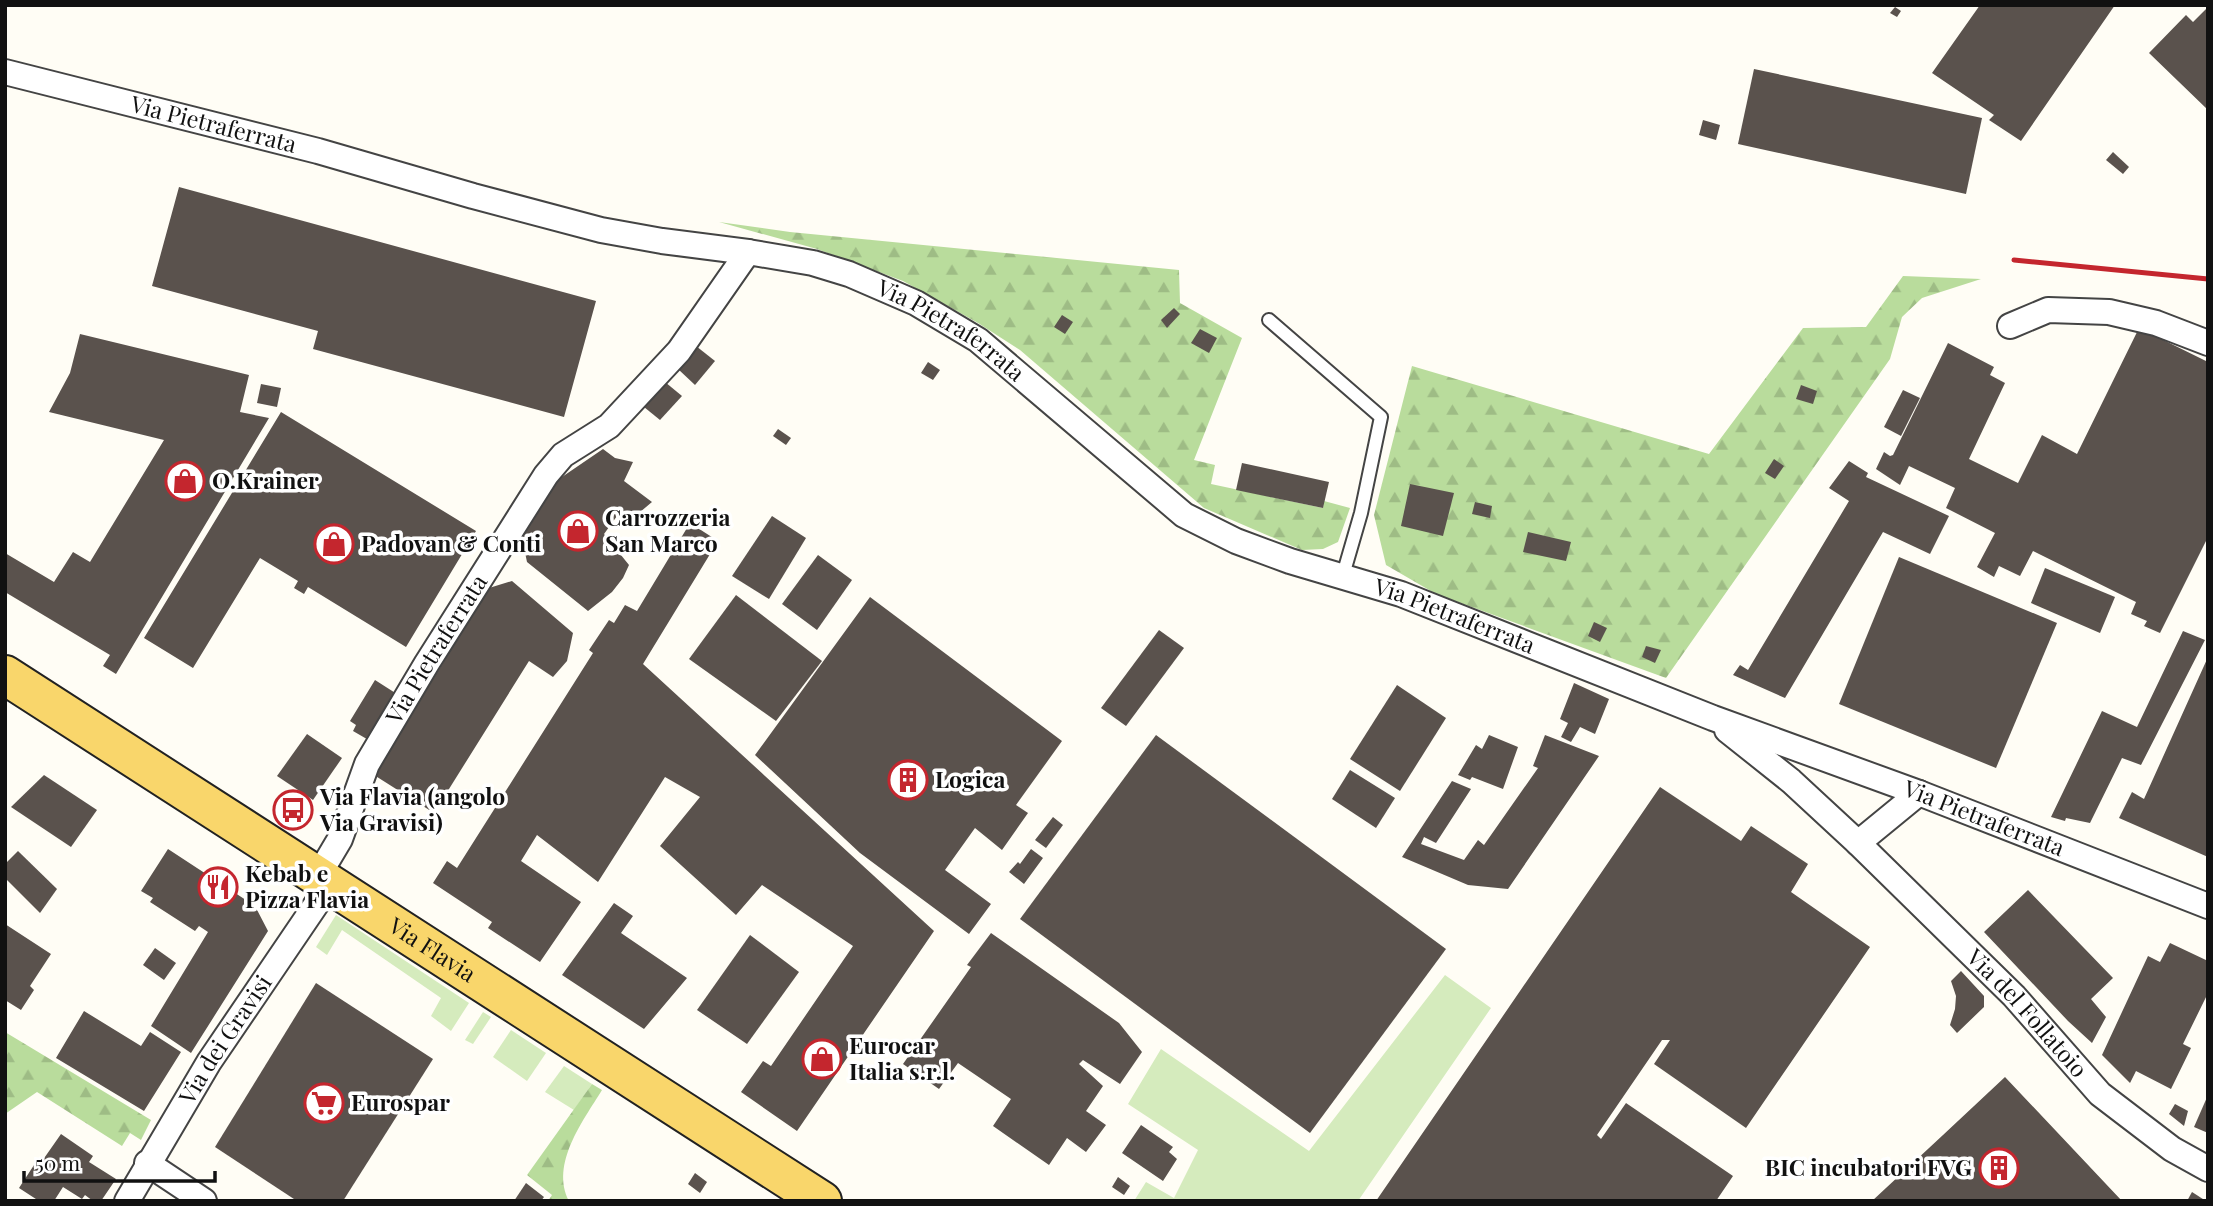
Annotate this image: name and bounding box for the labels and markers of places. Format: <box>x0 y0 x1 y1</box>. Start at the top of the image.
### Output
shop icon: O.Krainer <box>164 460 206 502</box>
place label: O.Krainer <box>212 464 319 495</box>
place label: Carrozzeria San Marco <box>605 501 731 558</box>
shop icon: Carrozzeria San Marco <box>557 510 599 552</box>
shop icon: Padovan & Conti <box>313 523 355 565</box>
place label: Padovan & Conti <box>361 527 541 558</box>
building icon: Logica <box>887 759 929 801</box>
place label: Logica <box>935 763 1005 794</box>
place label: Via Flavia (angolo Via Gravisi) <box>319 780 505 837</box>
bus stop icon: Via Flavia (angolo Via Gravisi) <box>272 789 314 831</box>
place label: Kebab e Pizza Flavia <box>245 857 369 914</box>
restaurant icon: Kebab e Pizza Flavia <box>197 866 239 908</box>
place label: Eurocar Italia s.r.l. <box>849 1029 955 1086</box>
shop icon: Eurocar Italia s.r.l. <box>801 1038 843 1080</box>
supermarket icon: Eurospar <box>303 1082 345 1124</box>
place label: Eurospar <box>351 1086 450 1117</box>
building icon: BIC incubatori FVG <box>1978 1147 2020 1189</box>
place label: BIC incubatori FVG <box>1765 1151 1972 1182</box>

